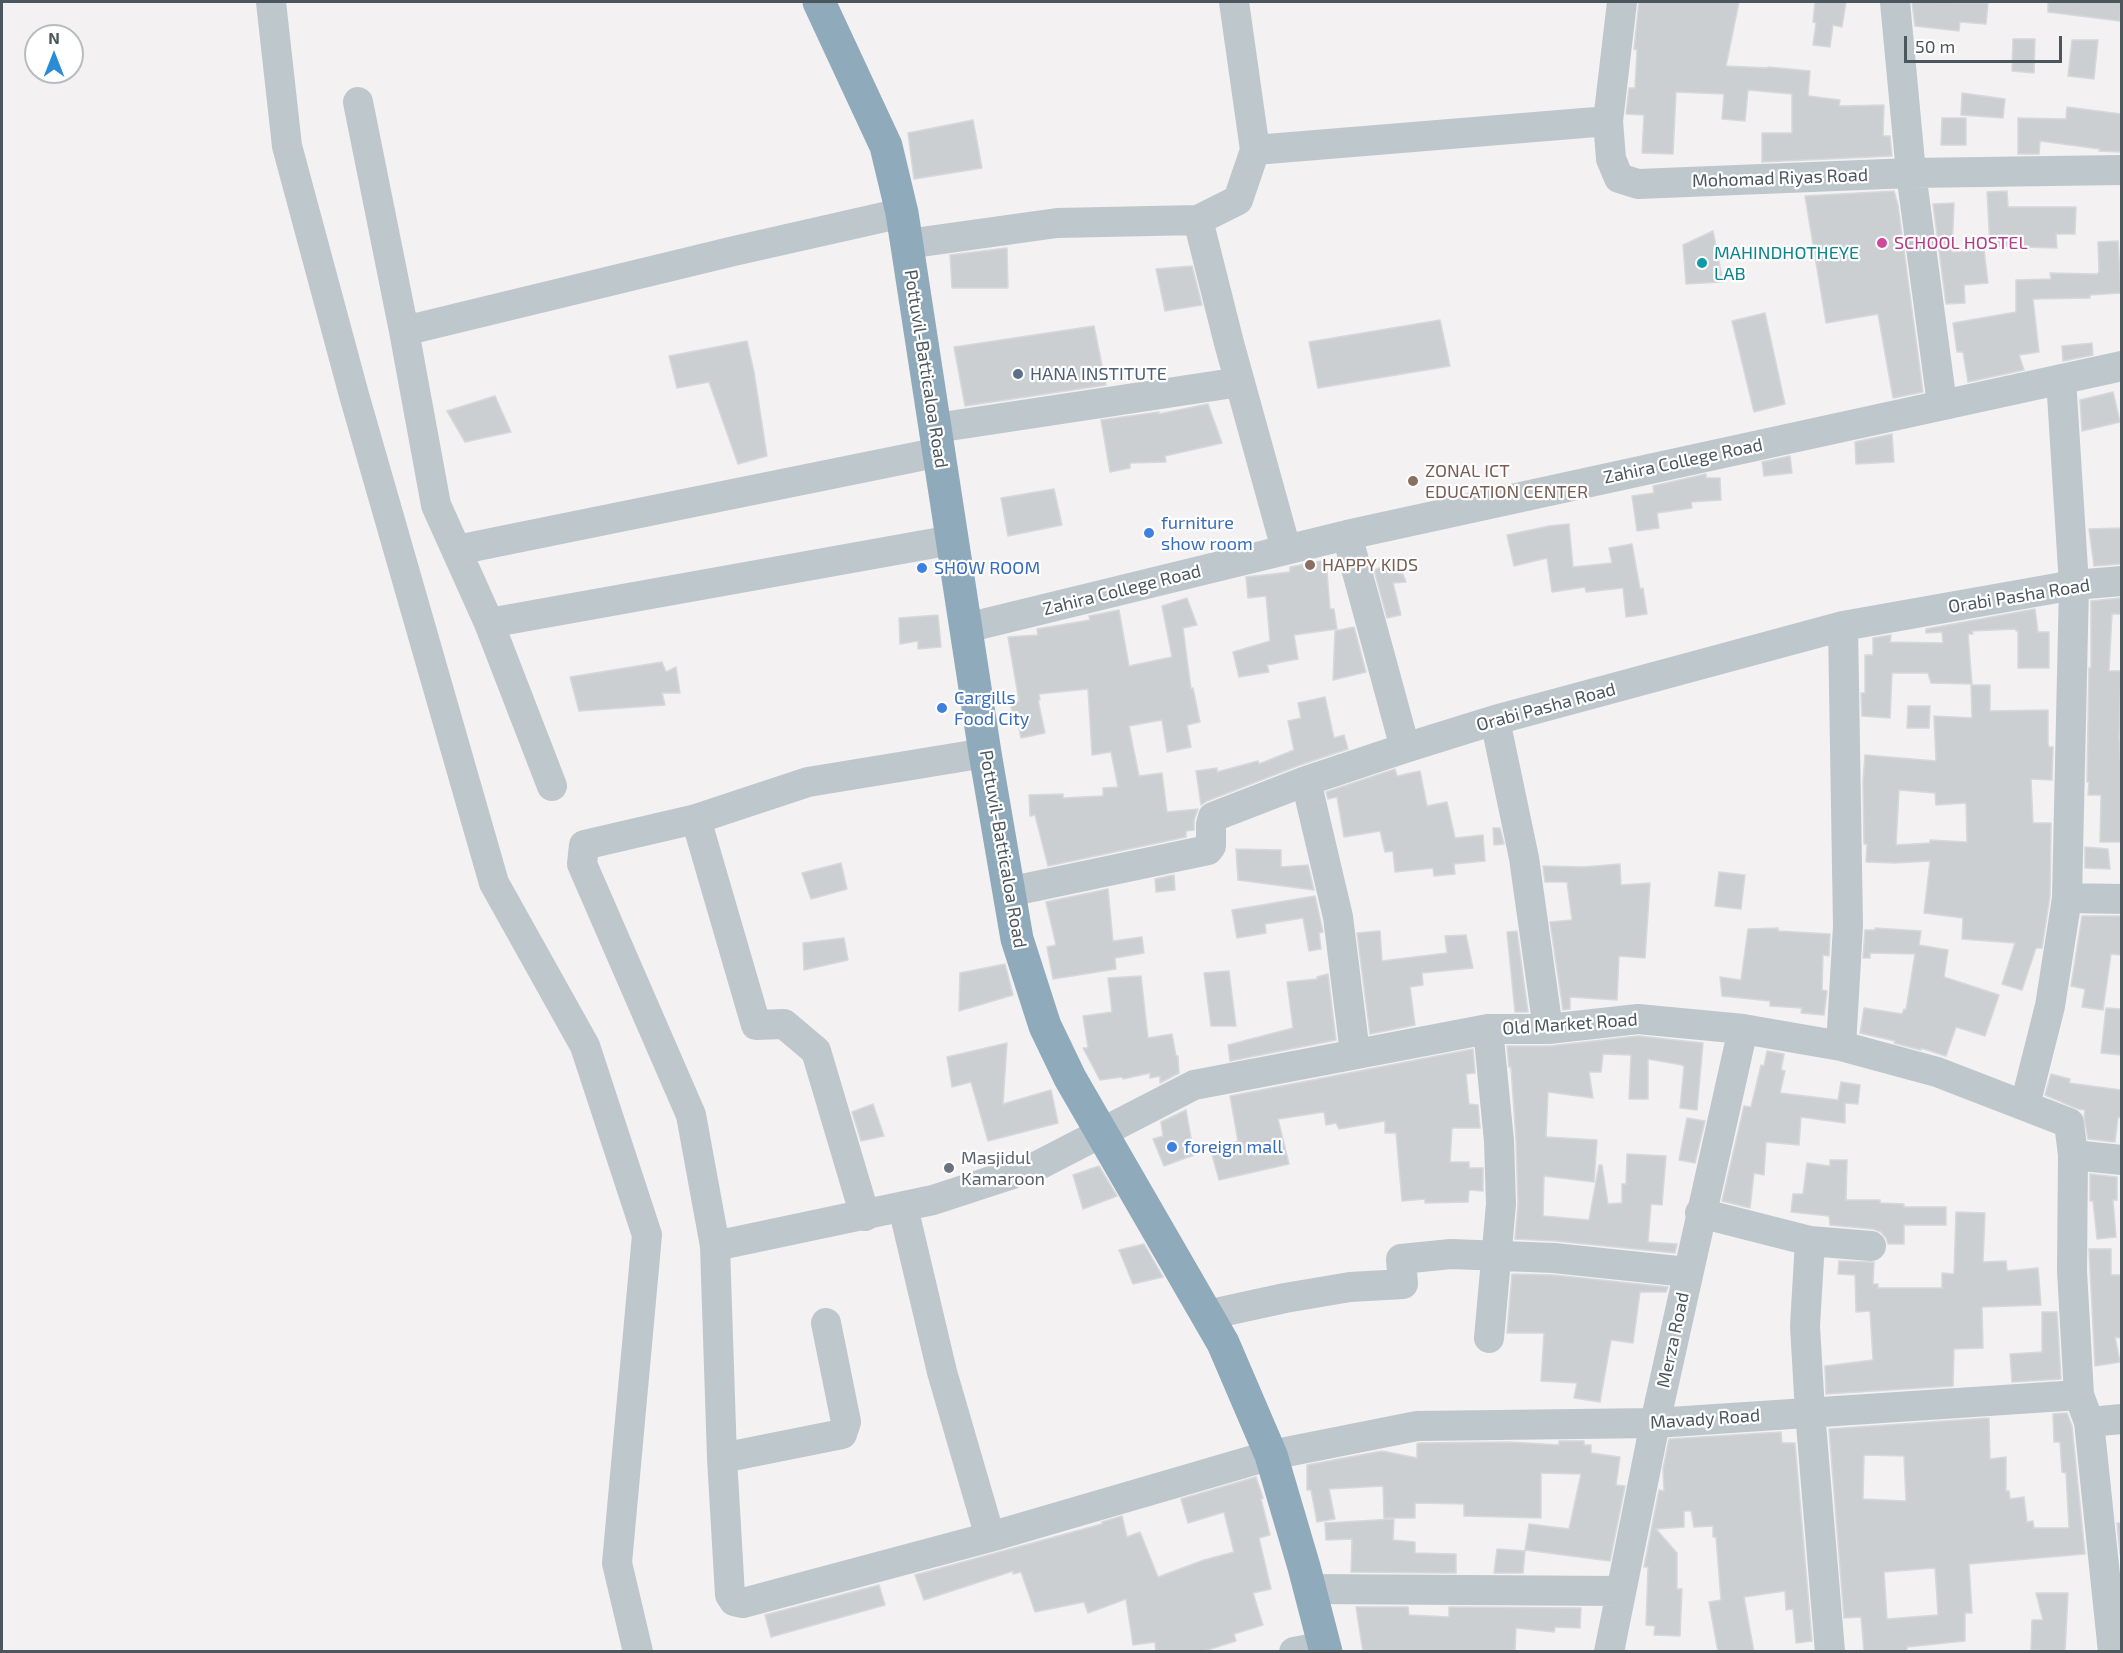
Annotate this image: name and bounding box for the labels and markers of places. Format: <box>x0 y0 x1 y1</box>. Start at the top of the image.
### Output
place label: SCHOOL HOSTEL <box>1894 232 2028 254</box>
marker: SCHOOL HOSTEL <box>1875 236 1889 250</box>
place label: MAHINDHOTHEYE LAB <box>1714 242 1859 284</box>
marker: MAHINDHOTHEYE LAB <box>1695 256 1709 270</box>
place label: HANA INSTITUTE <box>1030 363 1167 385</box>
marker: HANA INSTITUTE <box>1011 367 1025 381</box>
place label: ZONAL ICT EDUCATION CENTER <box>1425 460 1588 502</box>
marker: ZONAL ICT EDUCATION CENTER <box>1406 474 1420 488</box>
place label: furniture show room <box>1161 512 1253 554</box>
marker: furniture show room <box>1142 526 1156 540</box>
place label: HAPPY KIDS <box>1322 554 1418 576</box>
place label: SHOW ROOM <box>934 557 1040 579</box>
marker: HAPPY KIDS <box>1303 558 1317 572</box>
marker: SHOW ROOM <box>915 561 929 575</box>
place label: Cargills Food City <box>954 687 1029 730</box>
marker: Cargills Food City <box>935 701 949 715</box>
place label: foreign mall <box>1184 1136 1283 1158</box>
marker: foreign mall <box>1165 1140 1179 1154</box>
place label: Masjidul Kamaroon <box>961 1147 1045 1190</box>
marker: Masjidul Kamaroon <box>942 1161 956 1175</box>

